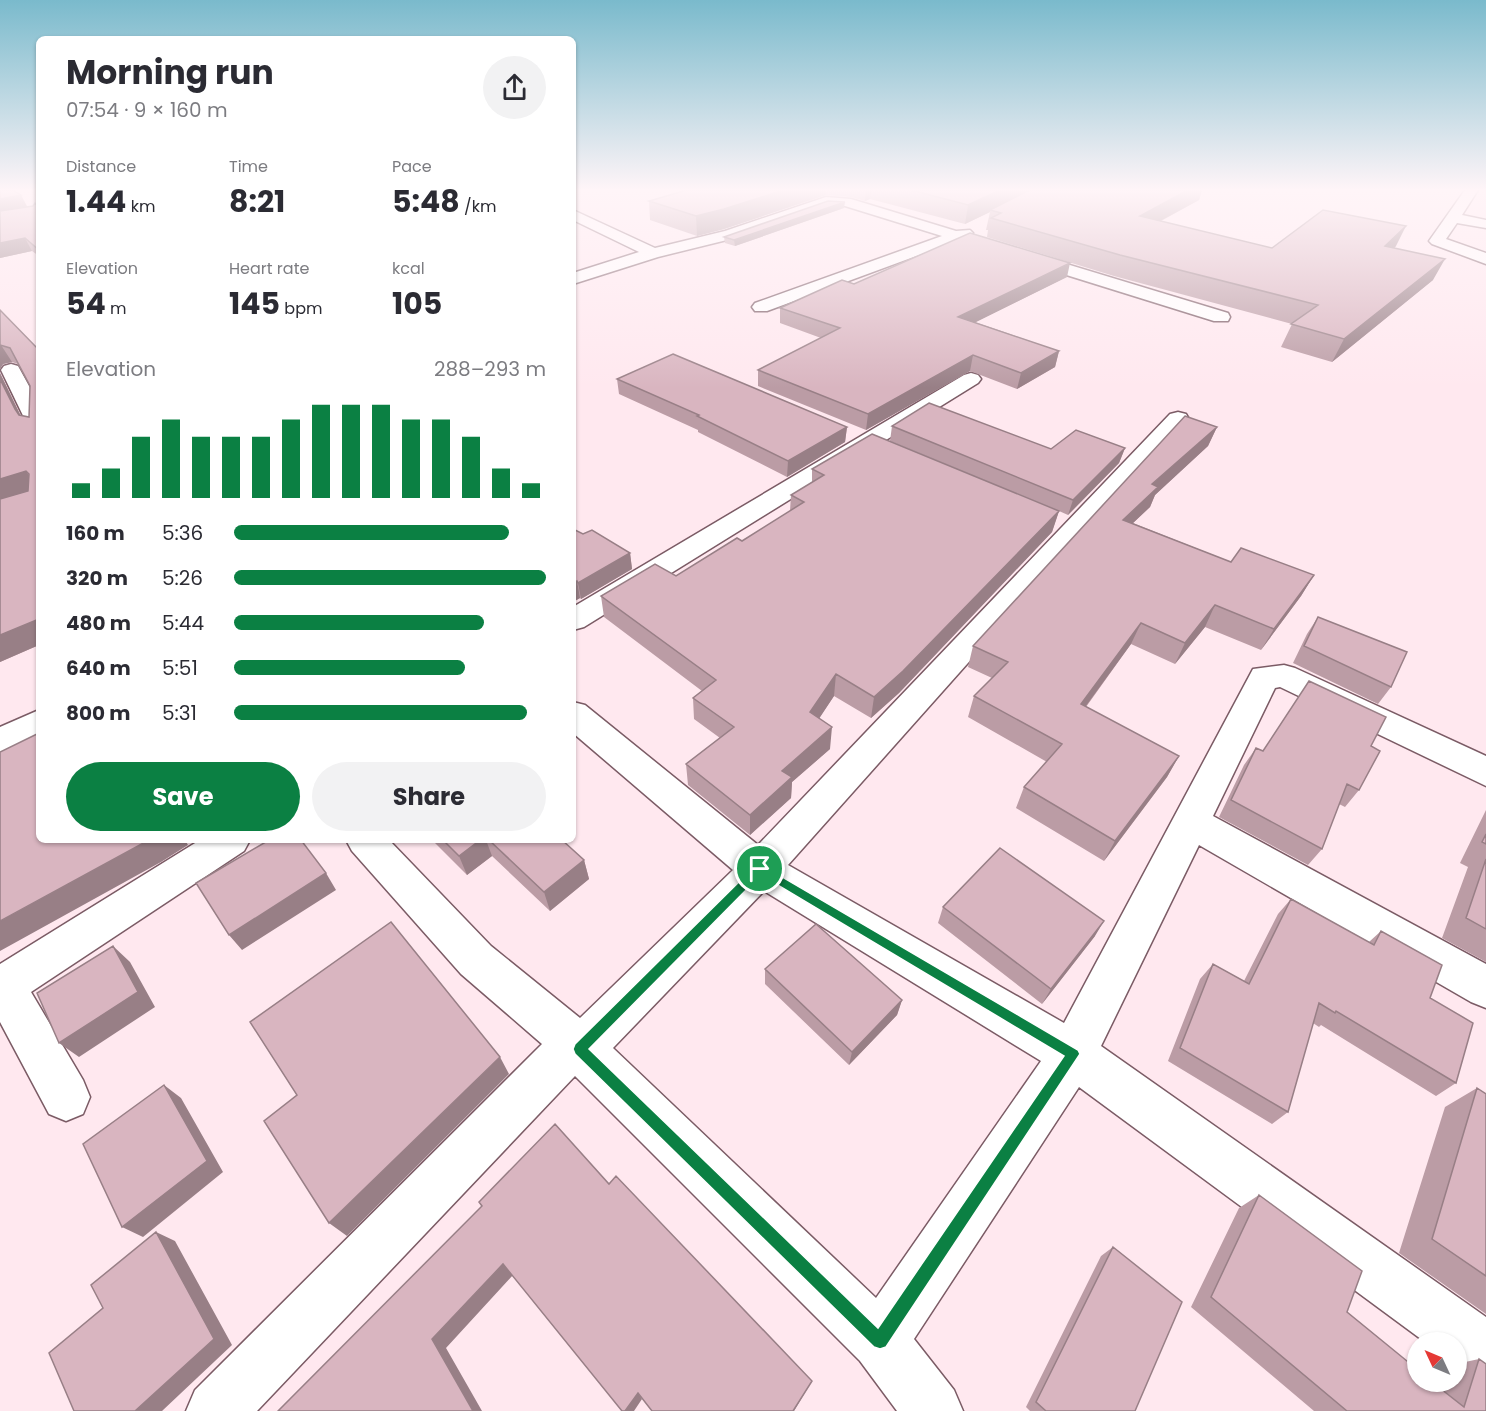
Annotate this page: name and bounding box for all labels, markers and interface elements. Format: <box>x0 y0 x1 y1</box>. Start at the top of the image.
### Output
text: Morning run <box>66 49 274 96</box>
button: share <box>483 56 546 119</box>
text: 07:54 · 9 × 160 m <box>66 96 228 124</box>
text: Distance <box>66 155 136 178</box>
text: Time <box>229 155 268 178</box>
text: Pace <box>392 155 432 178</box>
text: 1.44 <box>66 180 126 223</box>
text: 8:21 <box>229 180 285 223</box>
text: 5:48 <box>392 180 460 223</box>
text: km <box>126 195 155 218</box>
text: /km <box>460 195 496 218</box>
text: Elevation <box>66 257 138 280</box>
text: Heart rate <box>229 257 309 280</box>
text: kcal <box>392 257 425 280</box>
text: 54 <box>66 282 106 325</box>
text: 145 <box>229 282 280 325</box>
text: 105 <box>392 282 442 325</box>
text: m <box>106 297 127 320</box>
text: bpm <box>280 297 322 320</box>
text: Elevation <box>66 355 156 383</box>
text: 288–293 m <box>434 355 546 383</box>
text: 160 m <box>66 519 125 547</box>
text: 5:36 <box>162 519 203 547</box>
text: 320 m <box>66 564 128 592</box>
text: 5:26 <box>162 564 203 592</box>
text: 480 m <box>66 609 131 637</box>
text: 5:44 <box>162 609 204 637</box>
text: 640 m <box>66 654 131 682</box>
text: 5:51 <box>162 654 198 682</box>
text: 800 m <box>66 699 130 727</box>
text: 5:31 <box>162 699 197 727</box>
button: Save <box>66 762 300 831</box>
button: Share <box>312 762 546 831</box>
pin <box>734 843 785 894</box>
icon: arrive <box>743 852 776 885</box>
north arrow <box>1407 1332 1467 1392</box>
map controls <box>1407 1332 1467 1392</box>

